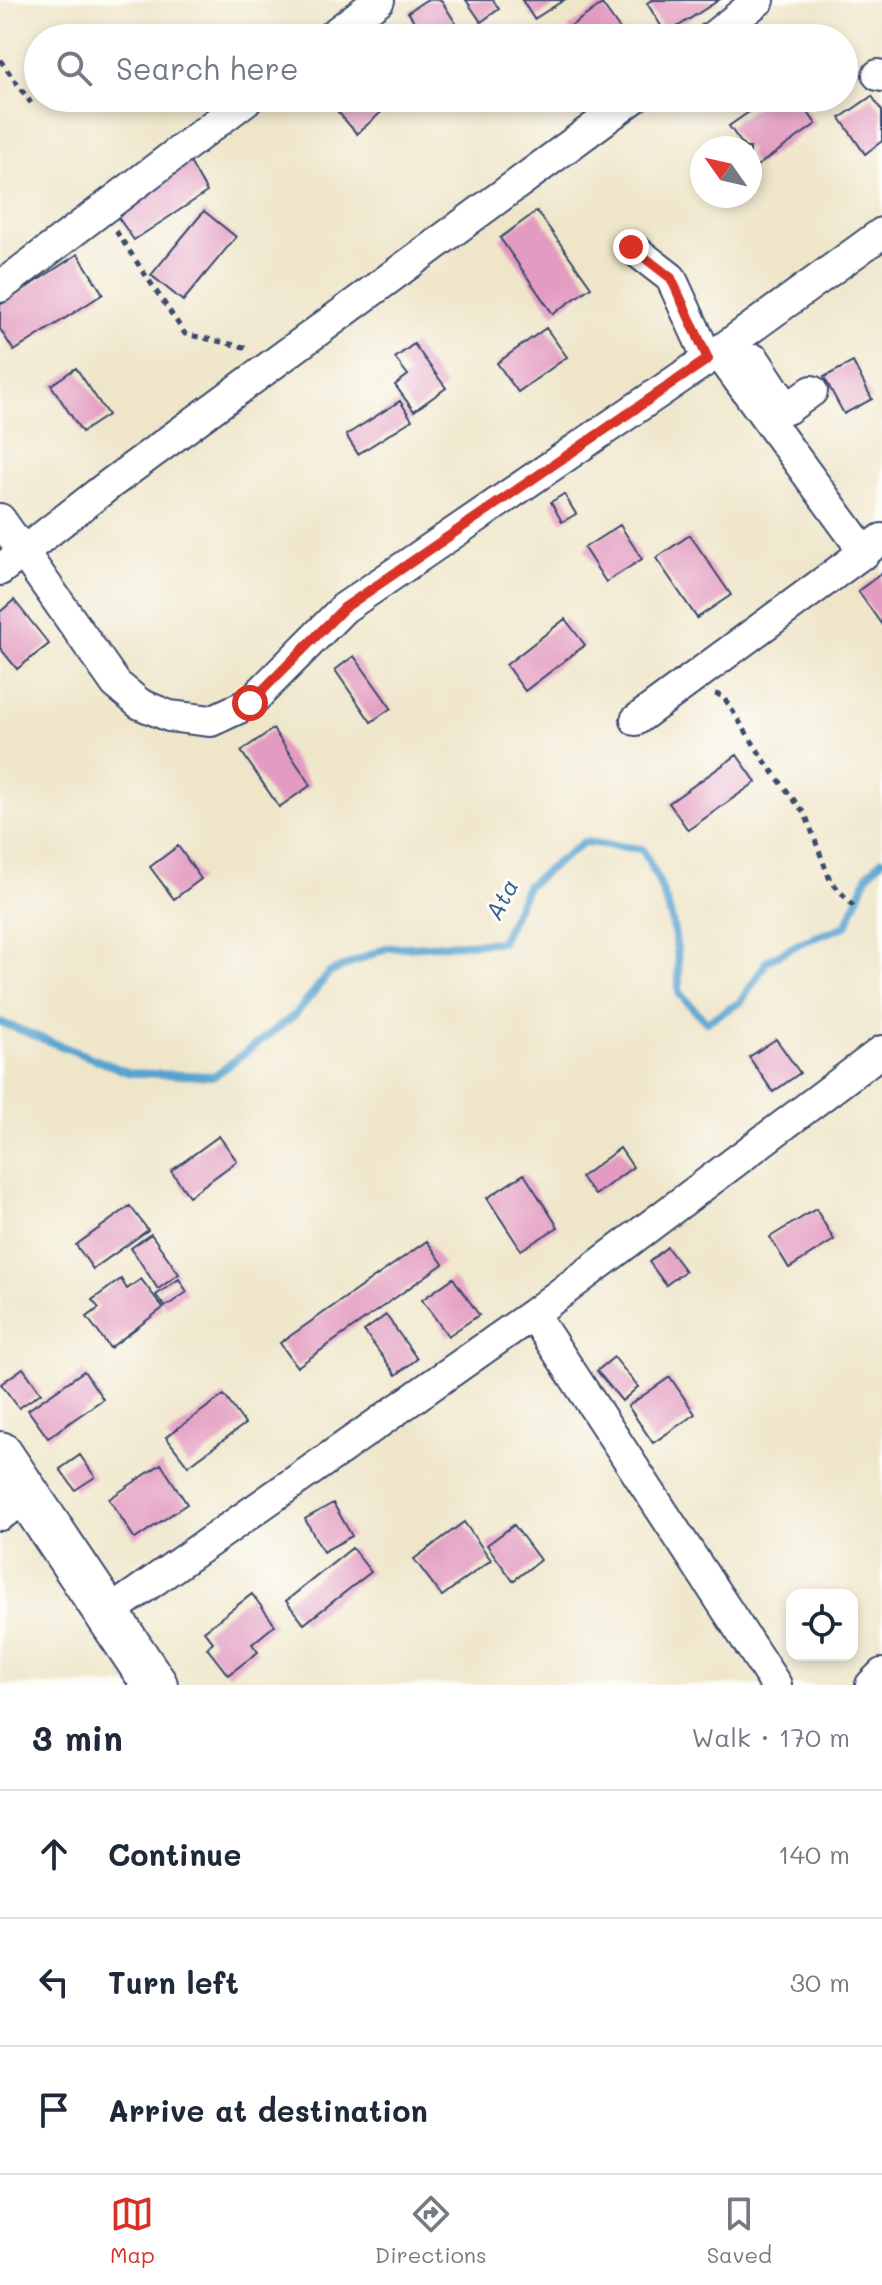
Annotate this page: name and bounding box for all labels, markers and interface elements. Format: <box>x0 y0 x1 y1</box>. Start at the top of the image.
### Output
search box <box>24 24 858 112</box>
icon: search <box>52 46 96 90</box>
text: Search here <box>116 48 299 88</box>
north arrow <box>690 136 762 208</box>
route end <box>613 229 649 265</box>
route start <box>232 685 268 721</box>
water label: Ata <box>477 873 525 925</box>
map controls <box>786 1589 858 1661</box>
button: locate <box>786 1589 858 1661</box>
text: 3 min <box>32 1715 123 1760</box>
text: Walk · 170 m <box>692 1720 850 1754</box>
icon: ahead <box>32 1832 76 1876</box>
text: Continue <box>108 1834 241 1874</box>
text: 140 m <box>778 1837 850 1871</box>
icon: left <box>32 1960 76 2004</box>
text: Turn left <box>108 1962 239 2002</box>
text: 30 m <box>790 1965 850 1999</box>
icon: arrive <box>32 2088 76 2132</box>
text: Arrive at destination <box>108 2090 428 2130</box>
tab: Map <box>110 2192 155 2269</box>
tab: Directions <box>375 2192 487 2269</box>
tab: Saved <box>707 2192 772 2269</box>

